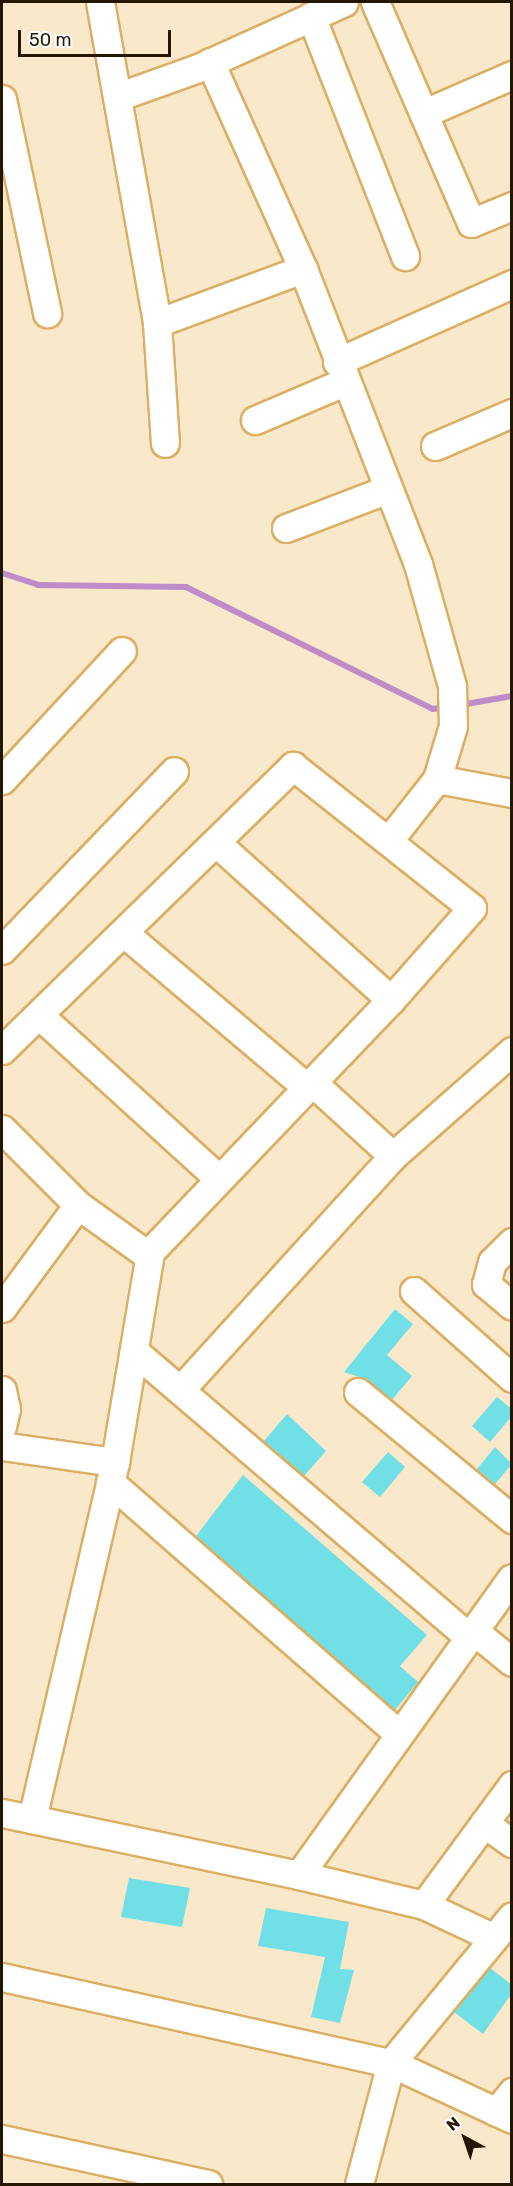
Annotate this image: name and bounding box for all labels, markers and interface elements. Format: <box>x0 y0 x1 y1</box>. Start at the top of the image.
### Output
scale bar <box>21 18 174 56</box>
text: 50 m <box>29 29 72 51</box>
north arrow <box>435 2108 495 2168</box>
text: N <box>443 2113 464 2135</box>

